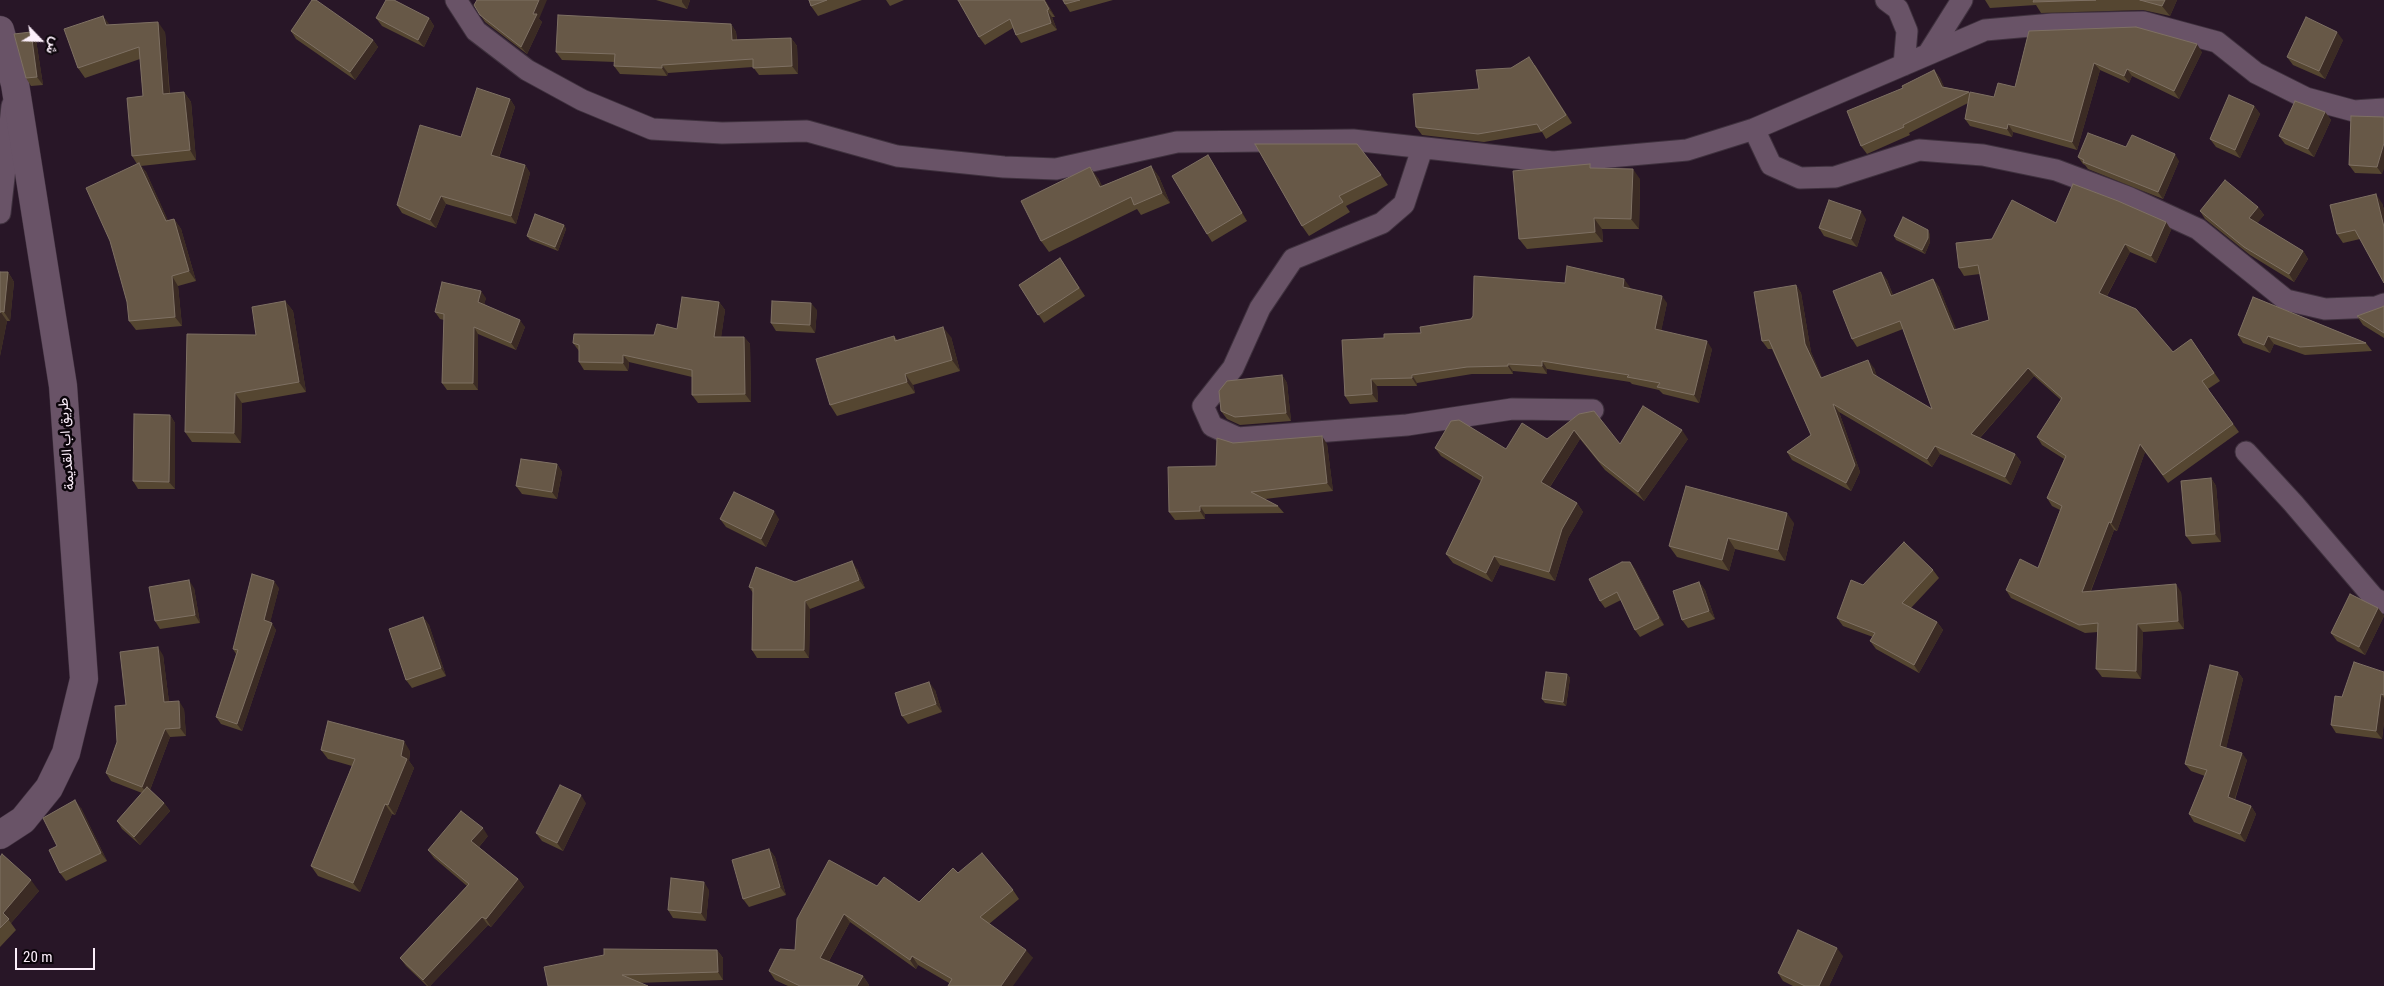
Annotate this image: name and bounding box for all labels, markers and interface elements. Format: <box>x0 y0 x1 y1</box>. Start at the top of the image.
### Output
north arrow <box>15 15 65 65</box>
text: ش <box>43 35 64 57</box>
street label: طريق اب القديمة <box>55 397 79 491</box>
scale bar <box>18 938 98 970</box>
text: 20 m <box>23 948 53 966</box>

